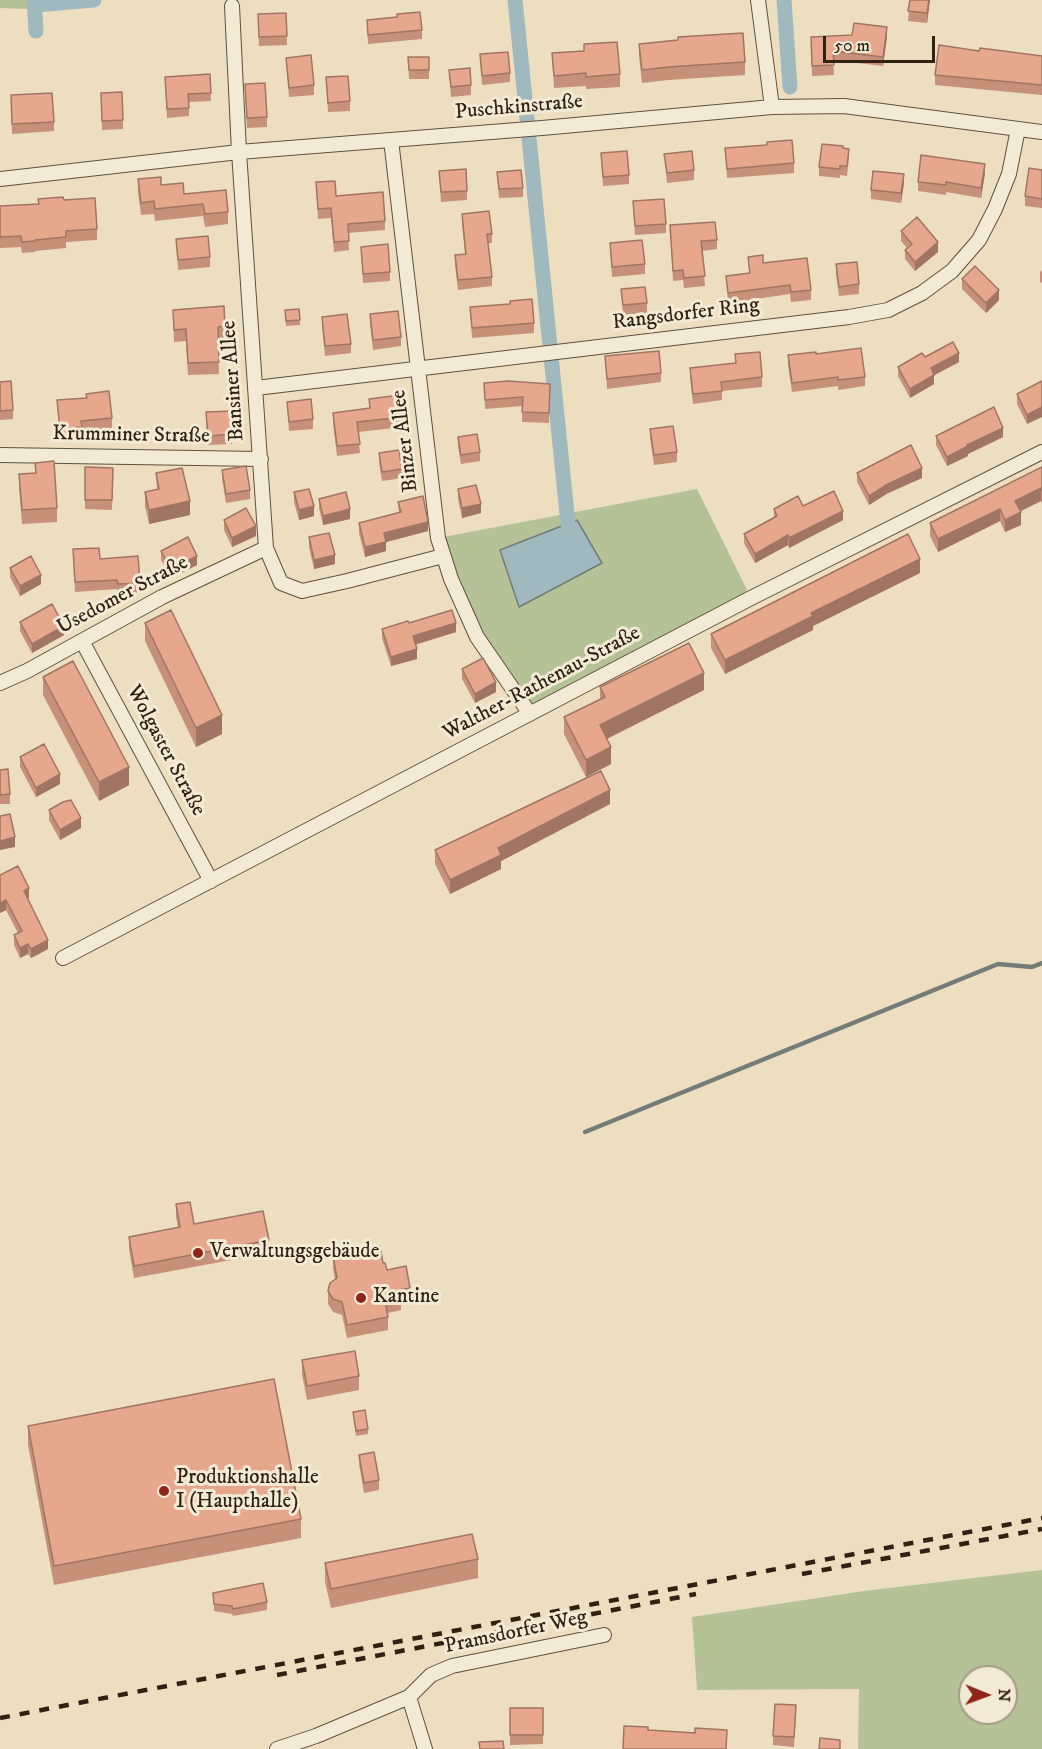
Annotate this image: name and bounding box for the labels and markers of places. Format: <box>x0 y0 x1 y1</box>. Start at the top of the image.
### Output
place label: Verwaltungsgebäude <box>210 1240 380 1266</box>
marker: Verwaltungsgebäude <box>191 1246 205 1260</box>
place label: Kantine <box>373 1285 439 1311</box>
marker: Kantine <box>354 1291 368 1305</box>
place label: Produktionshalle I (Haupthalle) <box>176 1466 319 1516</box>
marker: Produktionshalle I (Haupthalle) <box>157 1484 171 1498</box>

